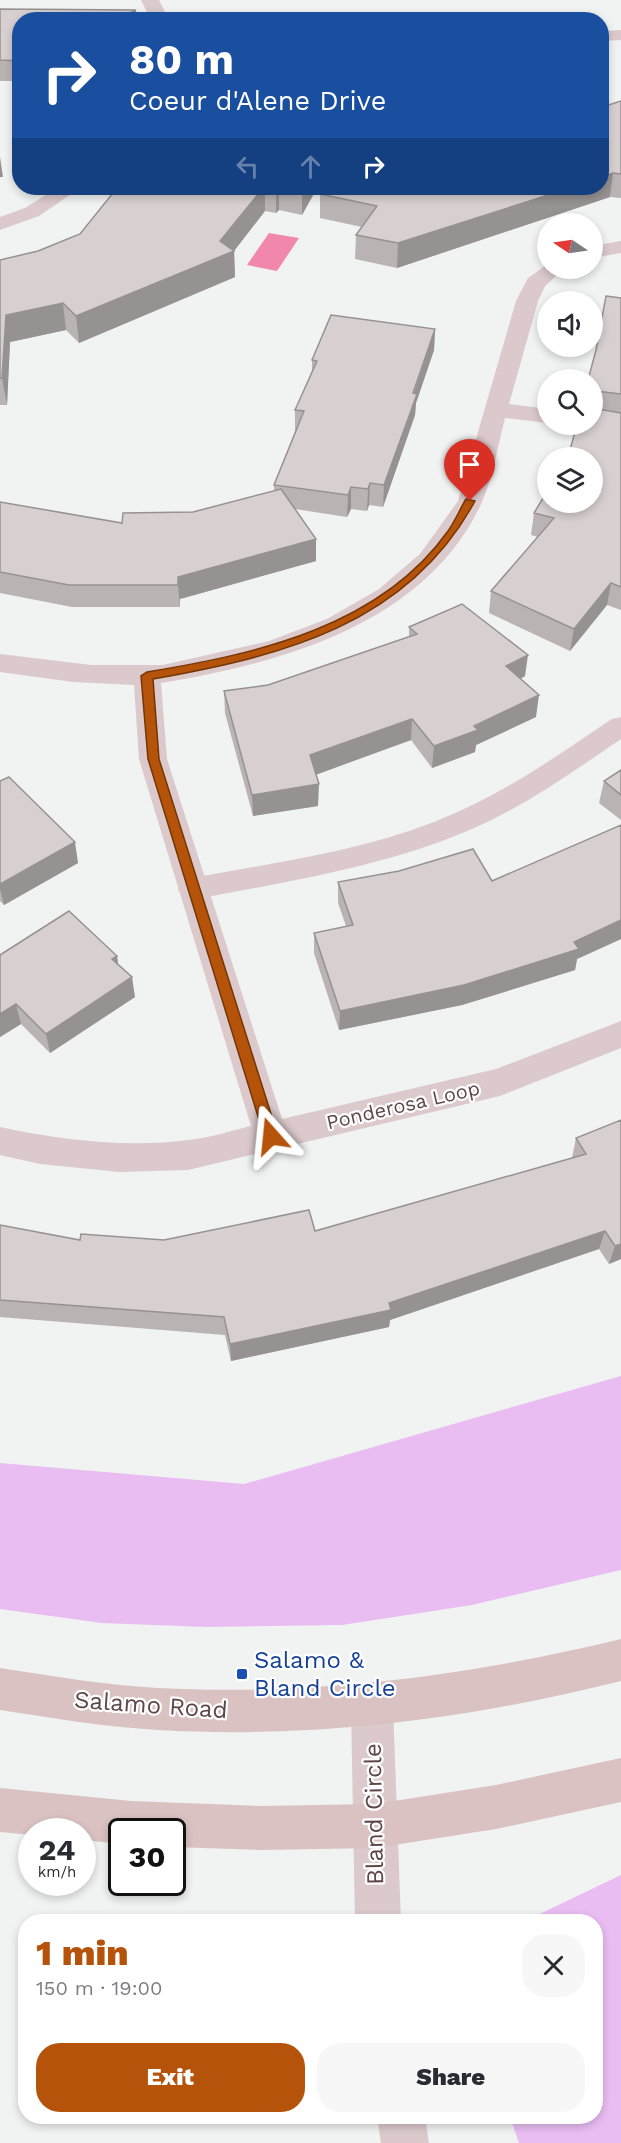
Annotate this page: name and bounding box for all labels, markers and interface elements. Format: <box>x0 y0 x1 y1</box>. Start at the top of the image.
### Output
text: 80 m <box>129 35 234 84</box>
icon: right <box>30 36 108 114</box>
text: Coeur d'Alene Drive <box>129 85 386 117</box>
icon: left <box>231 150 264 183</box>
icon: ahead <box>294 150 327 183</box>
icon: right <box>357 150 390 183</box>
north arrow <box>537 213 603 279</box>
map controls <box>537 213 603 513</box>
button: sound <box>537 291 603 357</box>
button: search <box>537 369 603 435</box>
pin <box>444 439 495 501</box>
button: layers <box>537 447 603 513</box>
icon: arrive <box>453 448 486 481</box>
street label: Ponderosa Loop <box>324 1076 482 1134</box>
position arrow <box>239 1104 303 1168</box>
place label: Salamo & Bland Circle <box>254 1646 396 1702</box>
marker: Salamo & Bland Circle <box>235 1667 249 1681</box>
street label: Salamo Road <box>73 1686 229 1724</box>
street label: Bland Circle <box>359 1743 389 1885</box>
speed limit sign: 30 <box>108 1818 186 1896</box>
text: 24 <box>39 1832 75 1867</box>
text: km/h <box>38 1863 76 1881</box>
text: 1 min <box>36 1932 129 1974</box>
button: close <box>522 1934 585 1997</box>
text: 150 m · 19:00 <box>36 1976 162 2000</box>
button: Exit <box>36 2043 305 2112</box>
button: Share <box>317 2043 585 2112</box>

